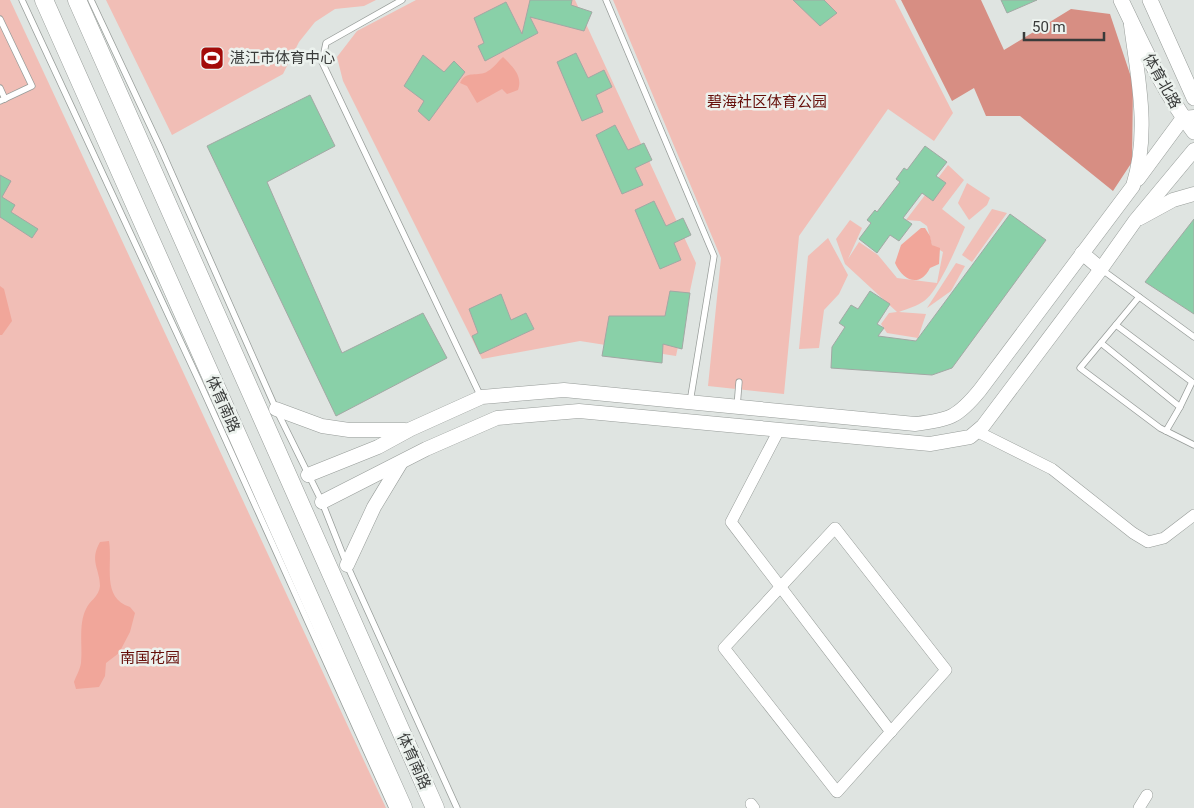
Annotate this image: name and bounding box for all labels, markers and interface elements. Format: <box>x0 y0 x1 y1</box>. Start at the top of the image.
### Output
scale bar <box>1024 10 1104 42</box>
text: 50 m <box>1032 18 1066 36</box>
sports icon: 湛江市体育中心 <box>199 45 225 71</box>
place label: 湛江市体育中心 <box>230 49 335 67</box>
street label: 体育北路 <box>1140 50 1184 112</box>
park label: 碧海社区体育公园 <box>707 93 827 111</box>
street label: 体育南路 <box>203 373 243 435</box>
park label: 南国花园 <box>120 649 180 667</box>
street label: 体育南路 <box>394 730 434 792</box>

